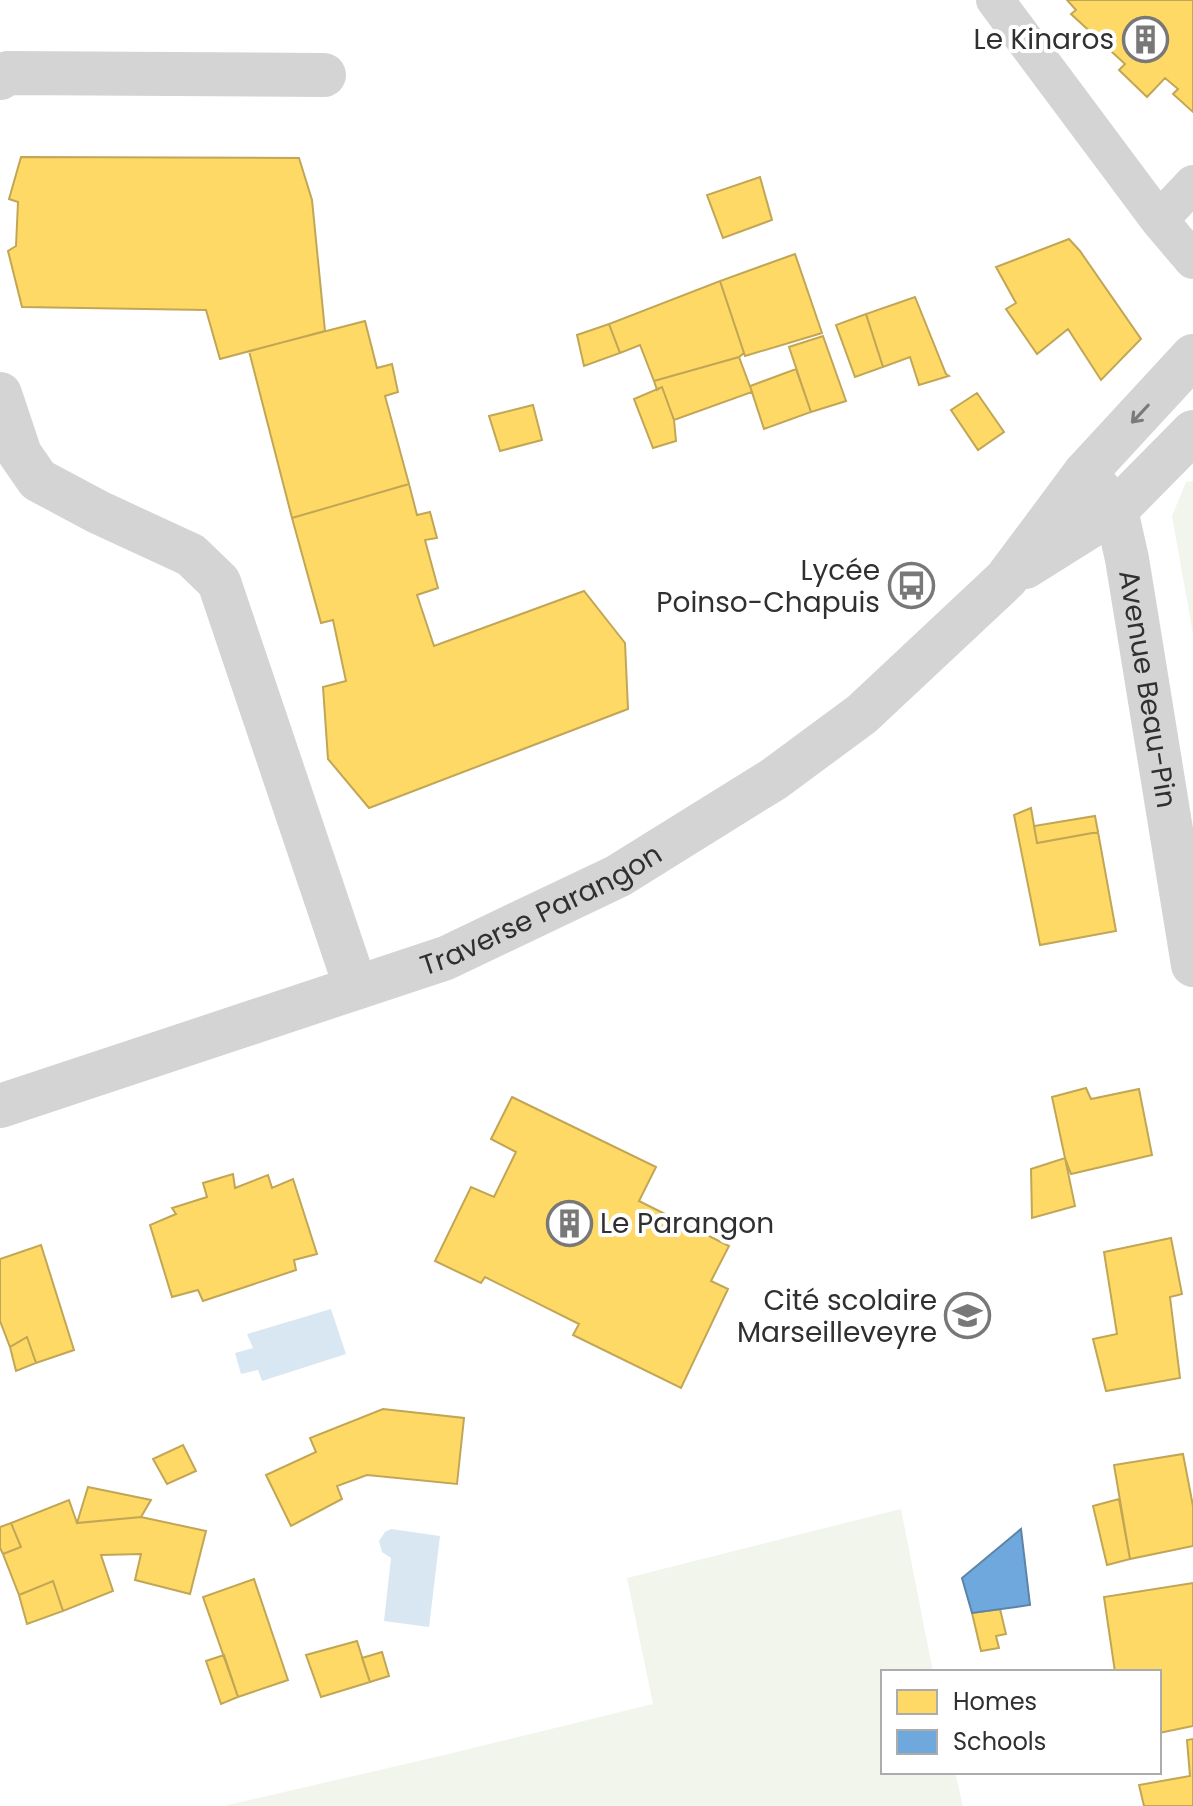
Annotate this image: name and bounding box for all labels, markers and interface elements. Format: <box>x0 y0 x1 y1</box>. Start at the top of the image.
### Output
building icon: Le Kinaros <box>1121 15 1169 63</box>
place label: Le Kinaros <box>974 20 1114 59</box>
one-way arrow <box>1132 403 1150 423</box>
place label: Lycée Poinso-Chapuis <box>656 551 880 622</box>
bus stop icon: Lycée Poinso-Chapuis <box>887 562 935 610</box>
street label: Avenue Beau-Pin <box>1110 567 1187 811</box>
street label: Traverse Parangon <box>415 834 669 985</box>
building icon: Le Parangon <box>545 1199 593 1247</box>
place label: Le Parangon <box>600 1204 774 1243</box>
place label: Cité scolaire Marseilleveyre <box>737 1281 937 1352</box>
school or university icon: Cité scolaire Marseilleveyre <box>944 1292 992 1340</box>
legend <box>881 1670 1161 1774</box>
text: Homes <box>953 1685 1037 1718</box>
text: Schools <box>953 1725 1046 1758</box>

